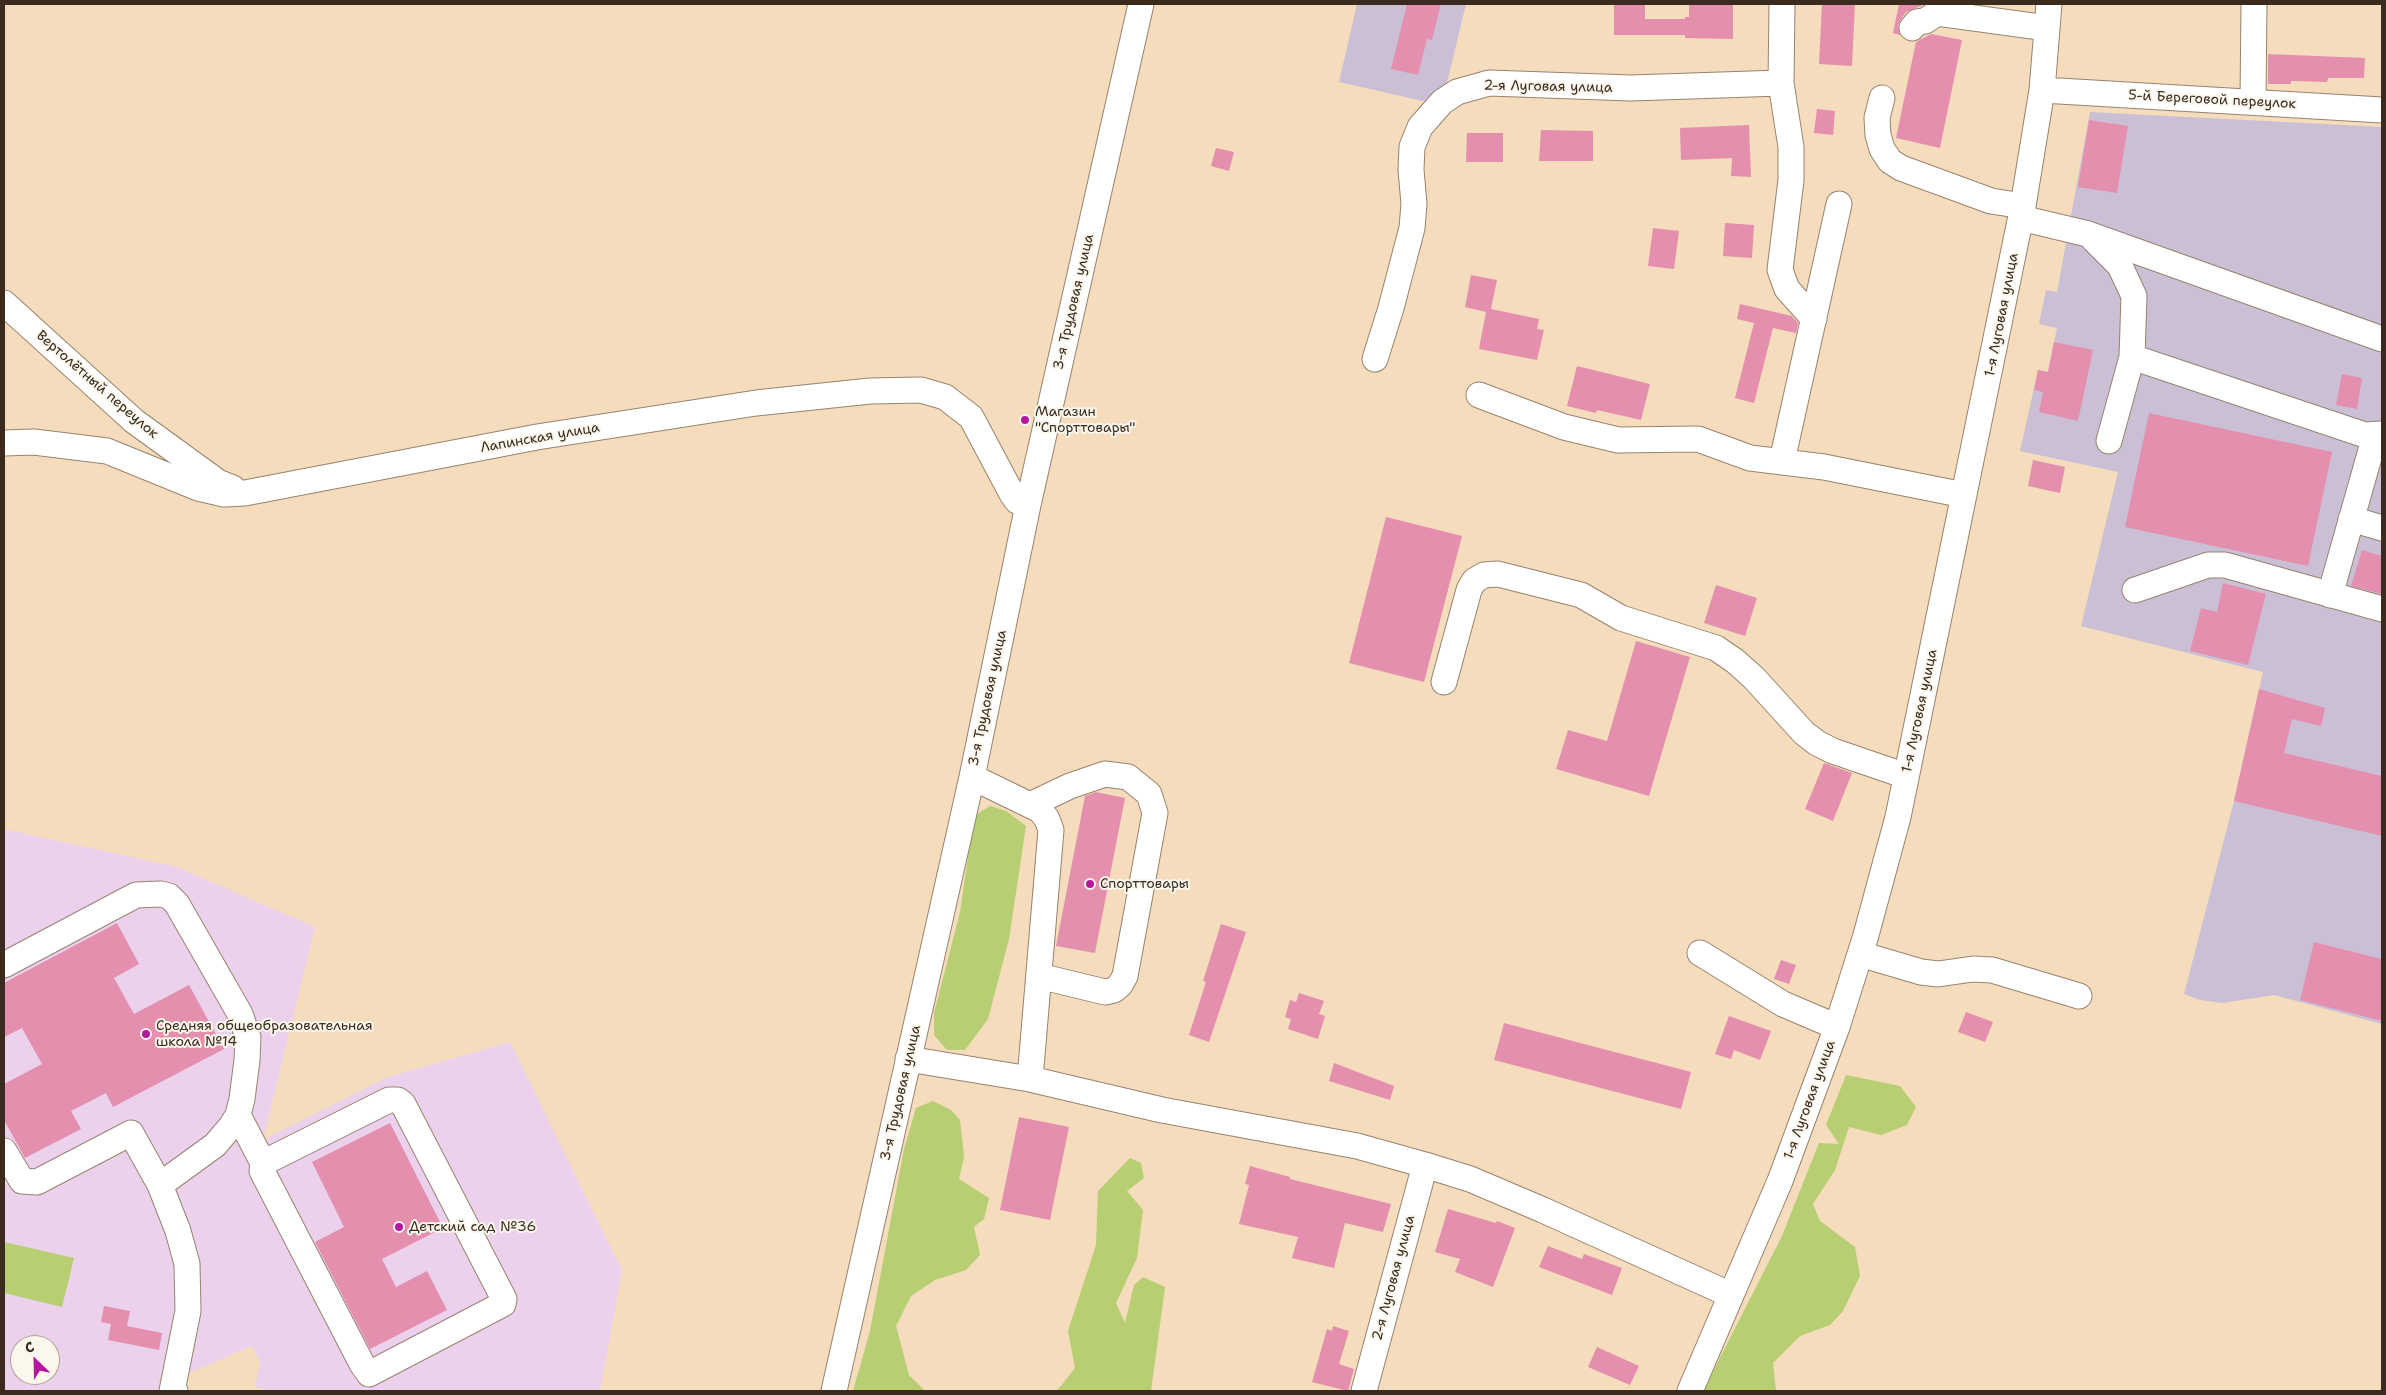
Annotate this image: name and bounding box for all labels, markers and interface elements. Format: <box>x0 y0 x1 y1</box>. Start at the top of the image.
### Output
street label: 2-я Луговая улица <box>1483 77 1613 97</box>
street label: 5-й Береговой переулок <box>2128 87 2296 113</box>
street label: 3-я Трудовая улица <box>1050 232 1098 372</box>
street label: 1-я Луговая улица <box>1982 252 2022 378</box>
street label: Вертолётный переулок <box>33 327 161 443</box>
place label: Магазин "Спорттовары" <box>1035 404 1135 437</box>
marker: Магазин "Спорттовары" <box>1019 414 1031 426</box>
street label: Лапинская улица <box>479 419 601 457</box>
street label: 3-я Трудовая улица <box>965 628 1011 768</box>
street label: 1-я Луговая улица <box>1899 648 1941 774</box>
place label: Спорттовары <box>1100 876 1189 892</box>
marker: Спорттовары <box>1084 878 1096 890</box>
place label: Средняя общеобразовательная школа №14 <box>156 1018 373 1050</box>
street label: 3-я Трудовая улица <box>877 1023 925 1163</box>
marker: Средняя общеобразовательная школа №14 <box>140 1028 152 1040</box>
street label: 1-я Луговая улица <box>1781 1038 1839 1162</box>
street label: 2-я Луговая улица <box>1369 1213 1419 1343</box>
place label: Детский сад №36 <box>409 1219 536 1235</box>
marker: Детский сад №36 <box>393 1221 405 1233</box>
north arrow <box>10 1335 60 1385</box>
text: С <box>22 1337 37 1357</box>

